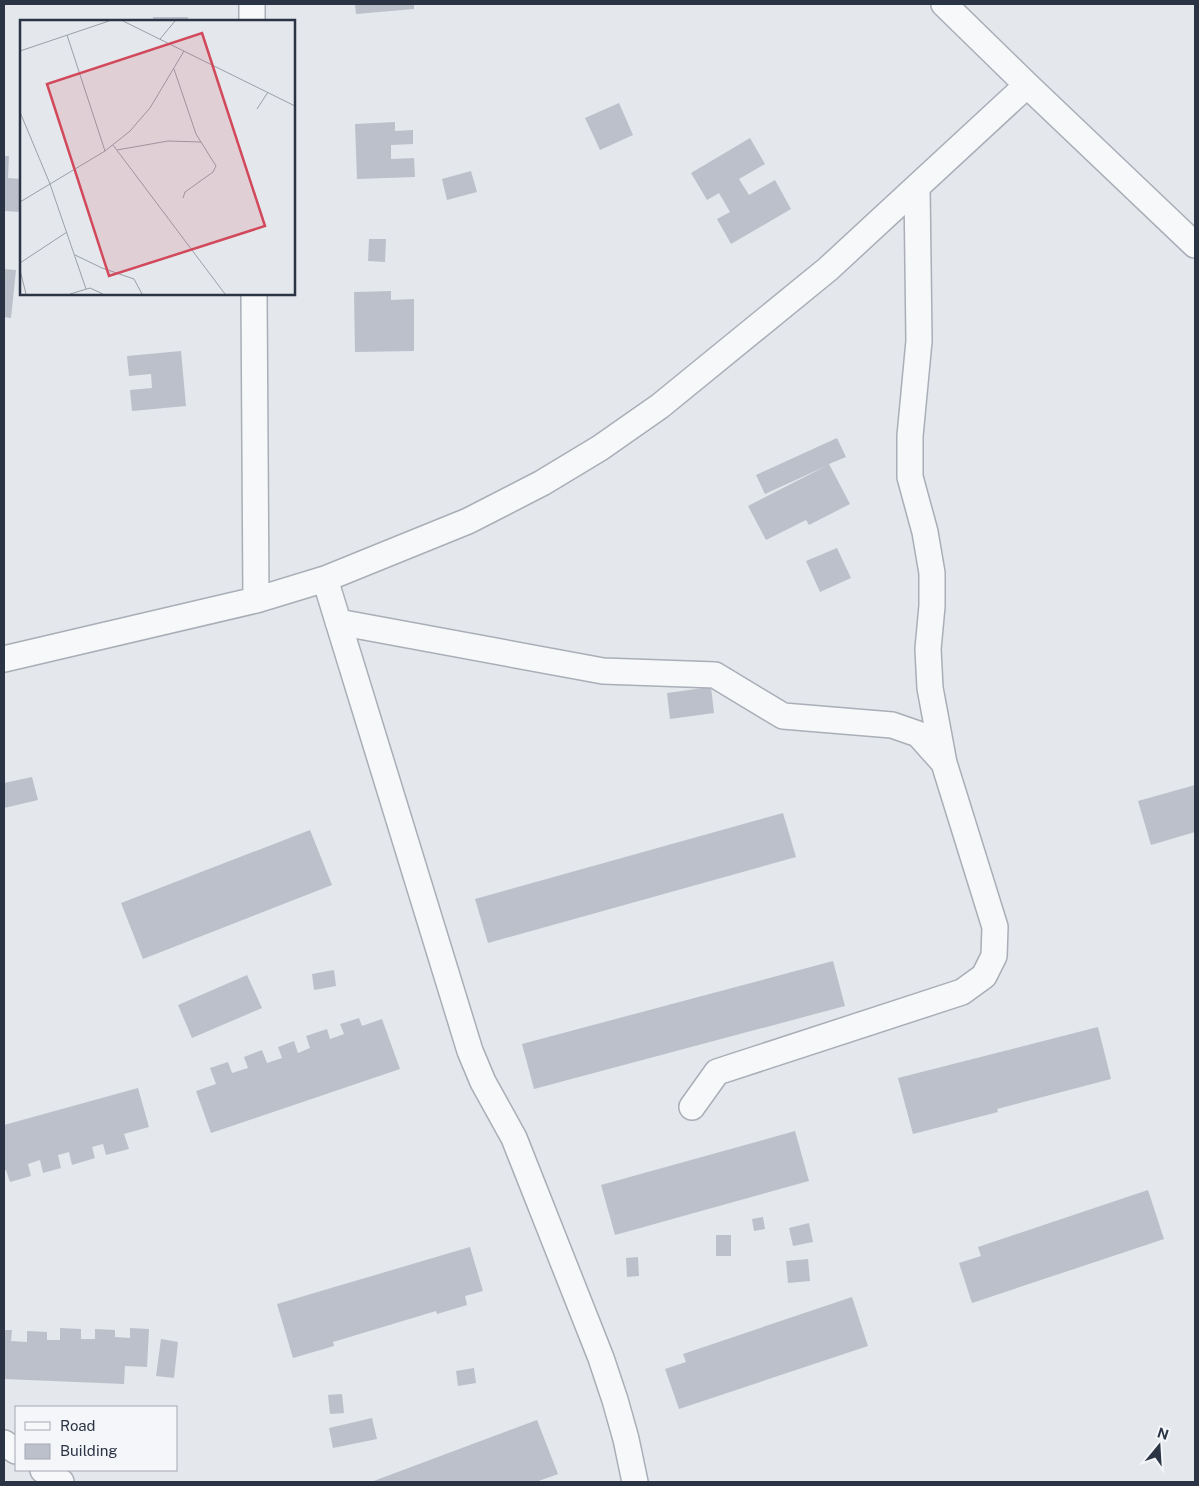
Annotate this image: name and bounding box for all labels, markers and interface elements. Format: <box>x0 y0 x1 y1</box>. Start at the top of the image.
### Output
inset map <box>20 20 295 295</box>
legend <box>15 1406 178 1471</box>
text: Road <box>60 1417 96 1434</box>
north arrow <box>1134 1421 1184 1471</box>
text: N <box>1155 1424 1171 1443</box>
text: Building <box>60 1442 118 1459</box>

